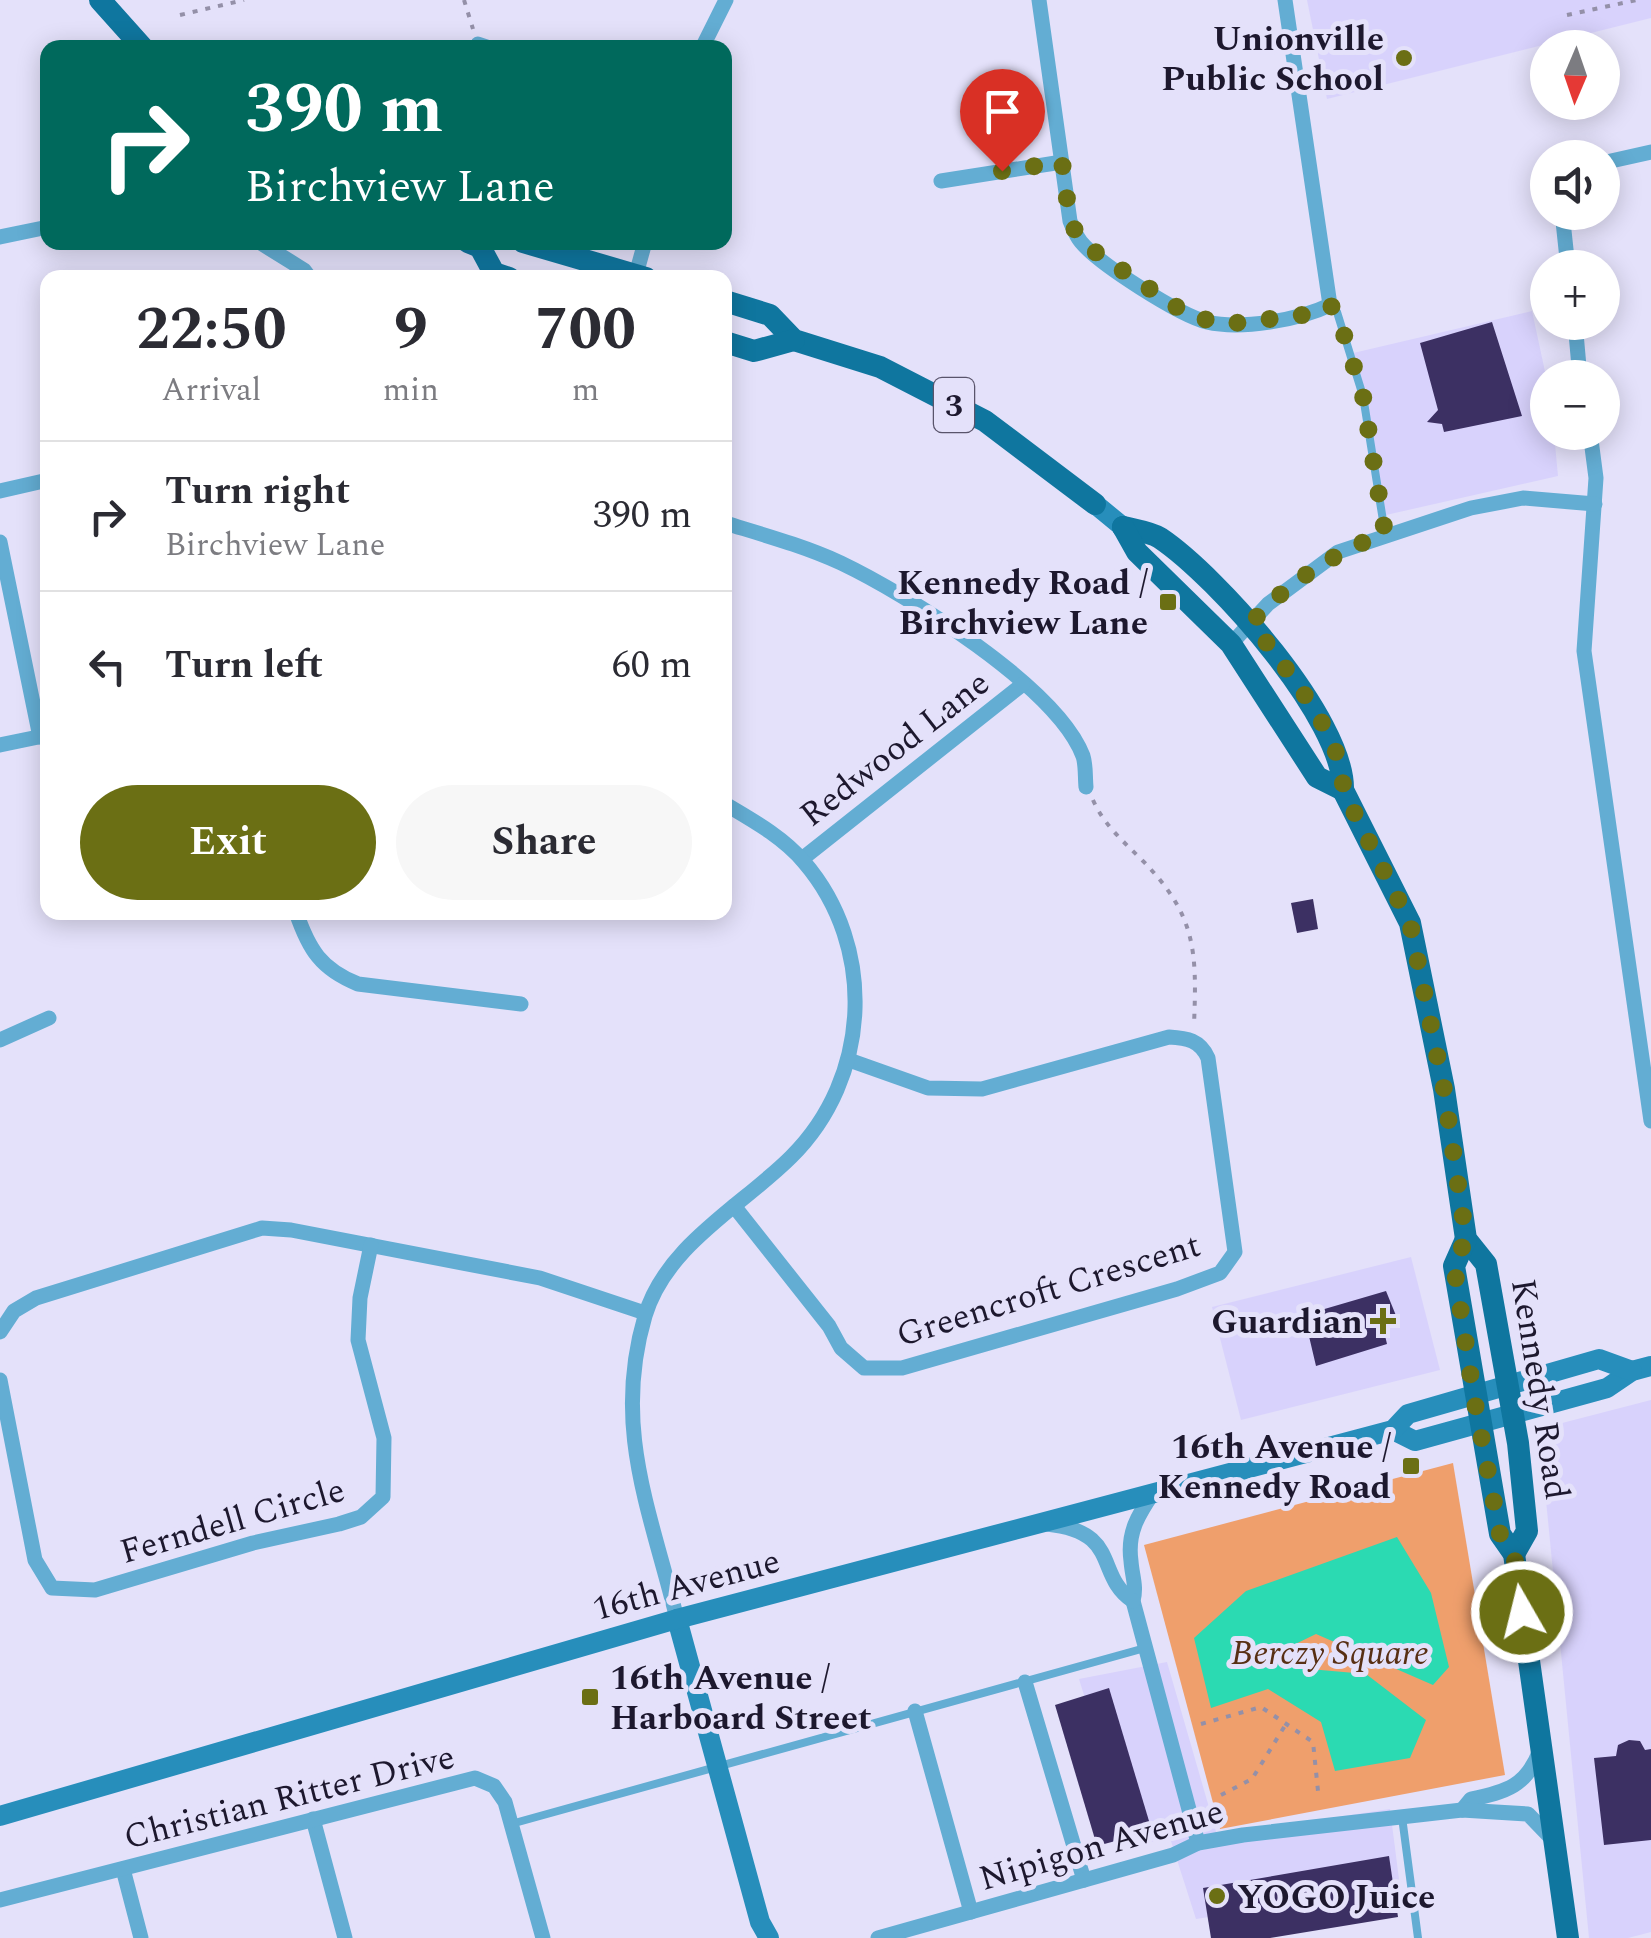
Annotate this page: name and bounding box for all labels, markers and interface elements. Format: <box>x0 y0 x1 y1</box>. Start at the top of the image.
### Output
place label: Unionville Public School <box>1161 13 1384 106</box>
north arrow <box>1530 30 1620 120</box>
map controls <box>1530 30 1620 450</box>
marker: Unionville Public School <box>1393 47 1415 69</box>
text: 390 m <box>245 57 443 163</box>
pin <box>960 69 1045 172</box>
icon: right <box>80 80 210 210</box>
icon: arrive <box>975 84 1030 139</box>
button: sound <box>1530 140 1620 230</box>
text: Birchview Lane <box>245 153 555 222</box>
button: + <box>1530 250 1620 340</box>
text: 22:50 <box>136 284 287 376</box>
text: 9 <box>394 284 428 376</box>
text: 700 <box>535 284 636 376</box>
button: − <box>1530 360 1620 450</box>
text: Arrival <box>162 366 261 415</box>
text: min <box>383 366 439 415</box>
text: m <box>572 366 599 415</box>
road number: 3 <box>934 378 974 432</box>
text: Turn right <box>165 463 350 521</box>
text: 390 m <box>593 487 692 545</box>
icon: right <box>80 489 135 544</box>
text: Birchview Lane <box>165 521 385 570</box>
place label: Kennedy Road / Birchview Lane <box>897 557 1148 650</box>
marker: Kennedy Road / Birchview Lane <box>1157 591 1179 613</box>
text: Turn left <box>165 637 323 695</box>
text: 60 m <box>612 637 692 695</box>
icon: left <box>80 639 135 694</box>
street label: Redwood Lane <box>788 658 1001 841</box>
button: Exit <box>80 785 376 900</box>
button: Share <box>396 785 692 900</box>
street label: Greencroft Crescent <box>890 1219 1207 1362</box>
street label: Kennedy Road <box>1496 1275 1583 1504</box>
place label: Guardian <box>1211 1296 1363 1349</box>
marker: Guardian <box>1372 1310 1394 1332</box>
place label: 16th Avenue / Kennedy Road <box>1158 1421 1391 1514</box>
marker: 16th Avenue / Kennedy Road <box>1400 1455 1422 1477</box>
street label: Ferndell Circle <box>114 1464 351 1579</box>
street label: 16th Avenue <box>587 1535 786 1636</box>
position arrow <box>1470 1560 1574 1664</box>
park label: Berczy Square <box>1231 1627 1429 1680</box>
place label: 16th Avenue / Harboard Street <box>610 1652 872 1745</box>
marker: 16th Avenue / Harboard Street <box>579 1686 601 1708</box>
street label: Christian Ritter Drive <box>118 1731 460 1864</box>
street label: Nipigon Avenue <box>973 1785 1230 1906</box>
place label: YOGO Juice <box>1237 1871 1435 1924</box>
marker: YOGO Juice <box>1206 1885 1228 1907</box>

